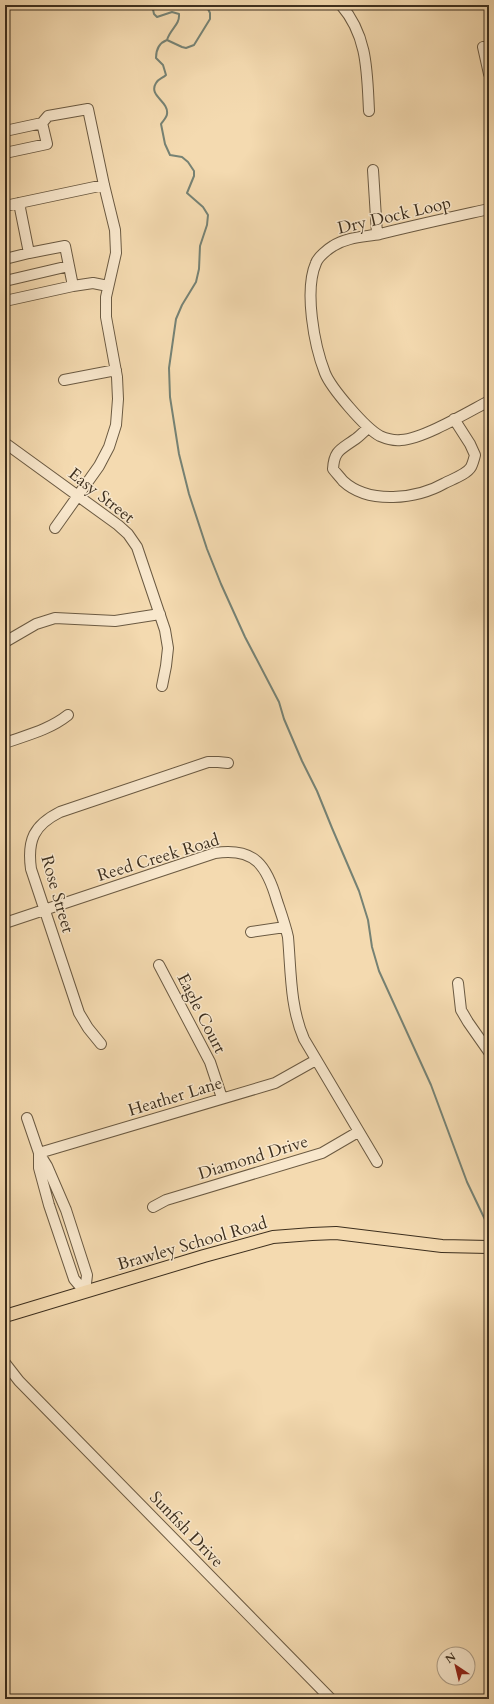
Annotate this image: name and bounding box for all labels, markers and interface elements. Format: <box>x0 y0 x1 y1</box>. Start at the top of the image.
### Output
street label: Dry Dock Loop <box>335 191 453 240</box>
street label: Easy Street <box>64 462 140 529</box>
street label: Reed Creek Road <box>94 828 222 887</box>
street label: Rose Street <box>35 853 80 936</box>
street label: Eagle Court <box>172 969 232 1058</box>
street label: Heather Lane <box>125 1071 225 1122</box>
street label: Diamond Drive <box>195 1130 311 1185</box>
street label: Brawley School Road <box>115 1211 270 1276</box>
street label: Sunfish Drive <box>144 1486 229 1573</box>
north arrow <box>436 1646 476 1686</box>
text: N <box>442 1649 459 1667</box>

